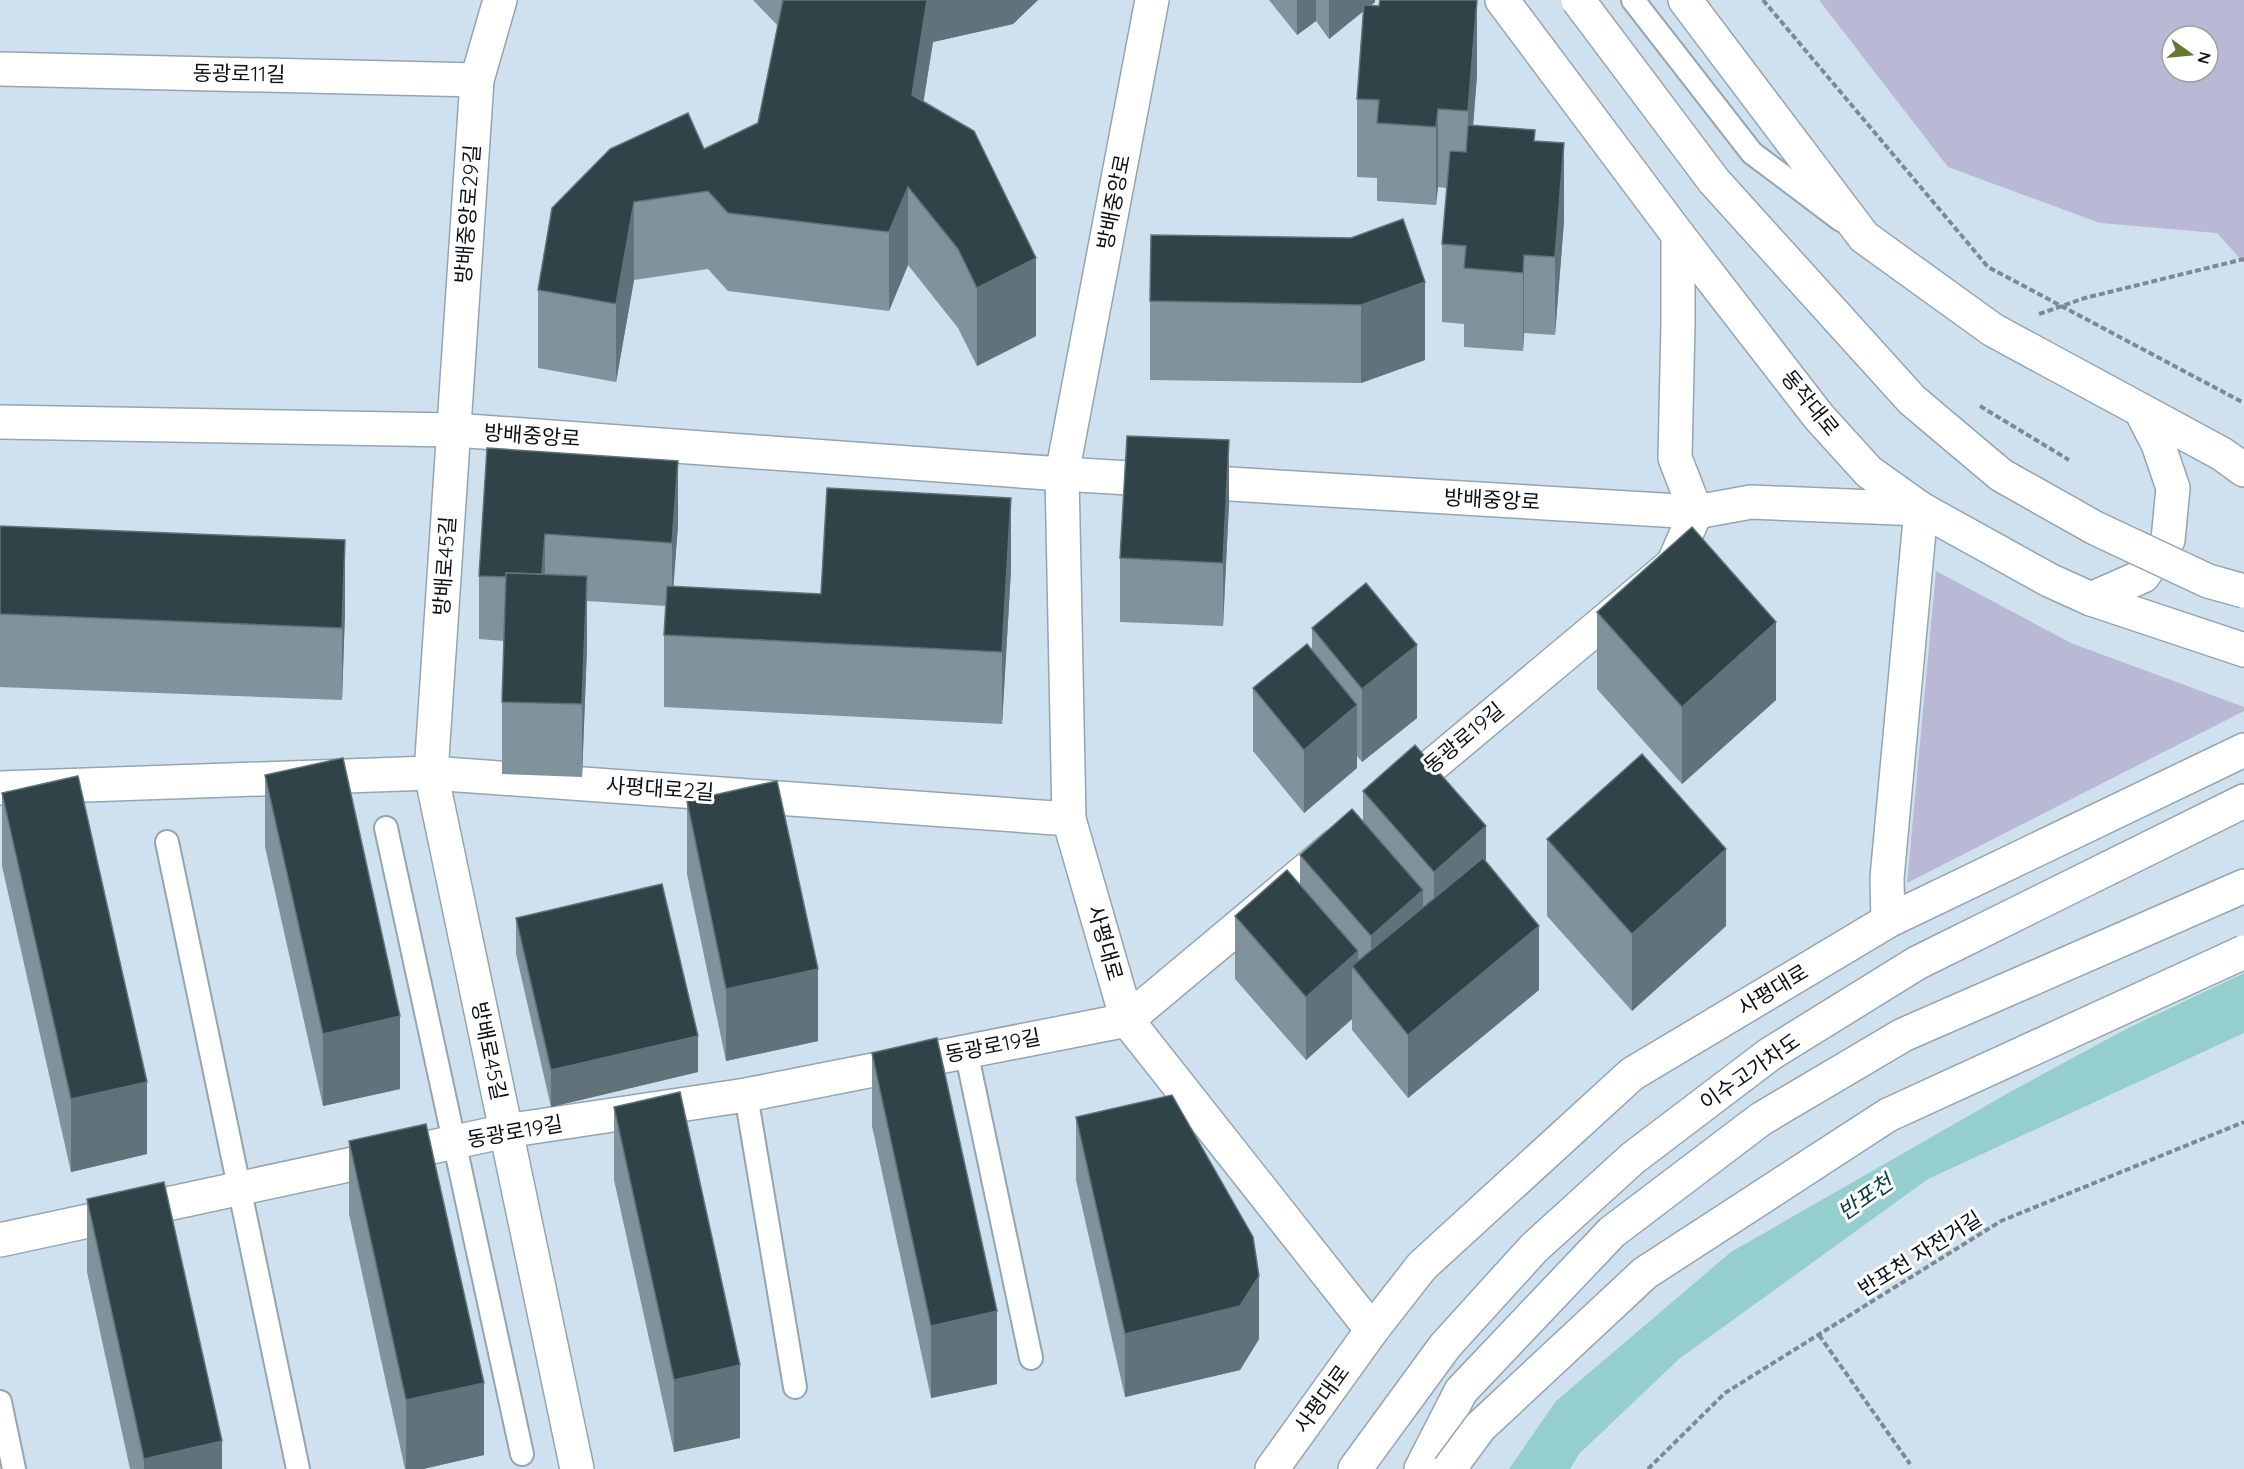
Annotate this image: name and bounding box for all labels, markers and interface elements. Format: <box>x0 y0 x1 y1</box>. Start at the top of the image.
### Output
north arrow <box>2160 24 2220 84</box>
text: N <box>2193 50 2216 66</box>
street label: 동광로11길 <box>192 59 286 87</box>
street label: 방배중앙로29길 <box>449 144 485 284</box>
street label: 방배중앙로 <box>1091 152 1135 252</box>
street label: 동작대로 <box>1776 364 1845 441</box>
street label: 방배중앙로 <box>483 419 581 451</box>
street label: 방배중앙로 <box>1443 483 1541 515</box>
street label: 방배로45길 <box>428 515 460 617</box>
street label: 동광로19길 <box>1418 696 1509 778</box>
street label: 사평대로2길 <box>605 771 715 805</box>
street label: 사평대로 <box>1083 902 1129 983</box>
street label: 사평대로 <box>1733 958 1812 1020</box>
street label: 방배로45길 <box>467 999 513 1102</box>
street label: 동광로19길 <box>943 1023 1043 1067</box>
street label: 이수고가차도 <box>1694 1027 1804 1115</box>
street label: 동광로19길 <box>465 1110 565 1152</box>
water label: 반포천 <box>1832 1167 1900 1226</box>
street label: 반포천 자전거길 <box>1853 1205 1986 1302</box>
street label: 사평대로 <box>1288 1360 1354 1437</box>

